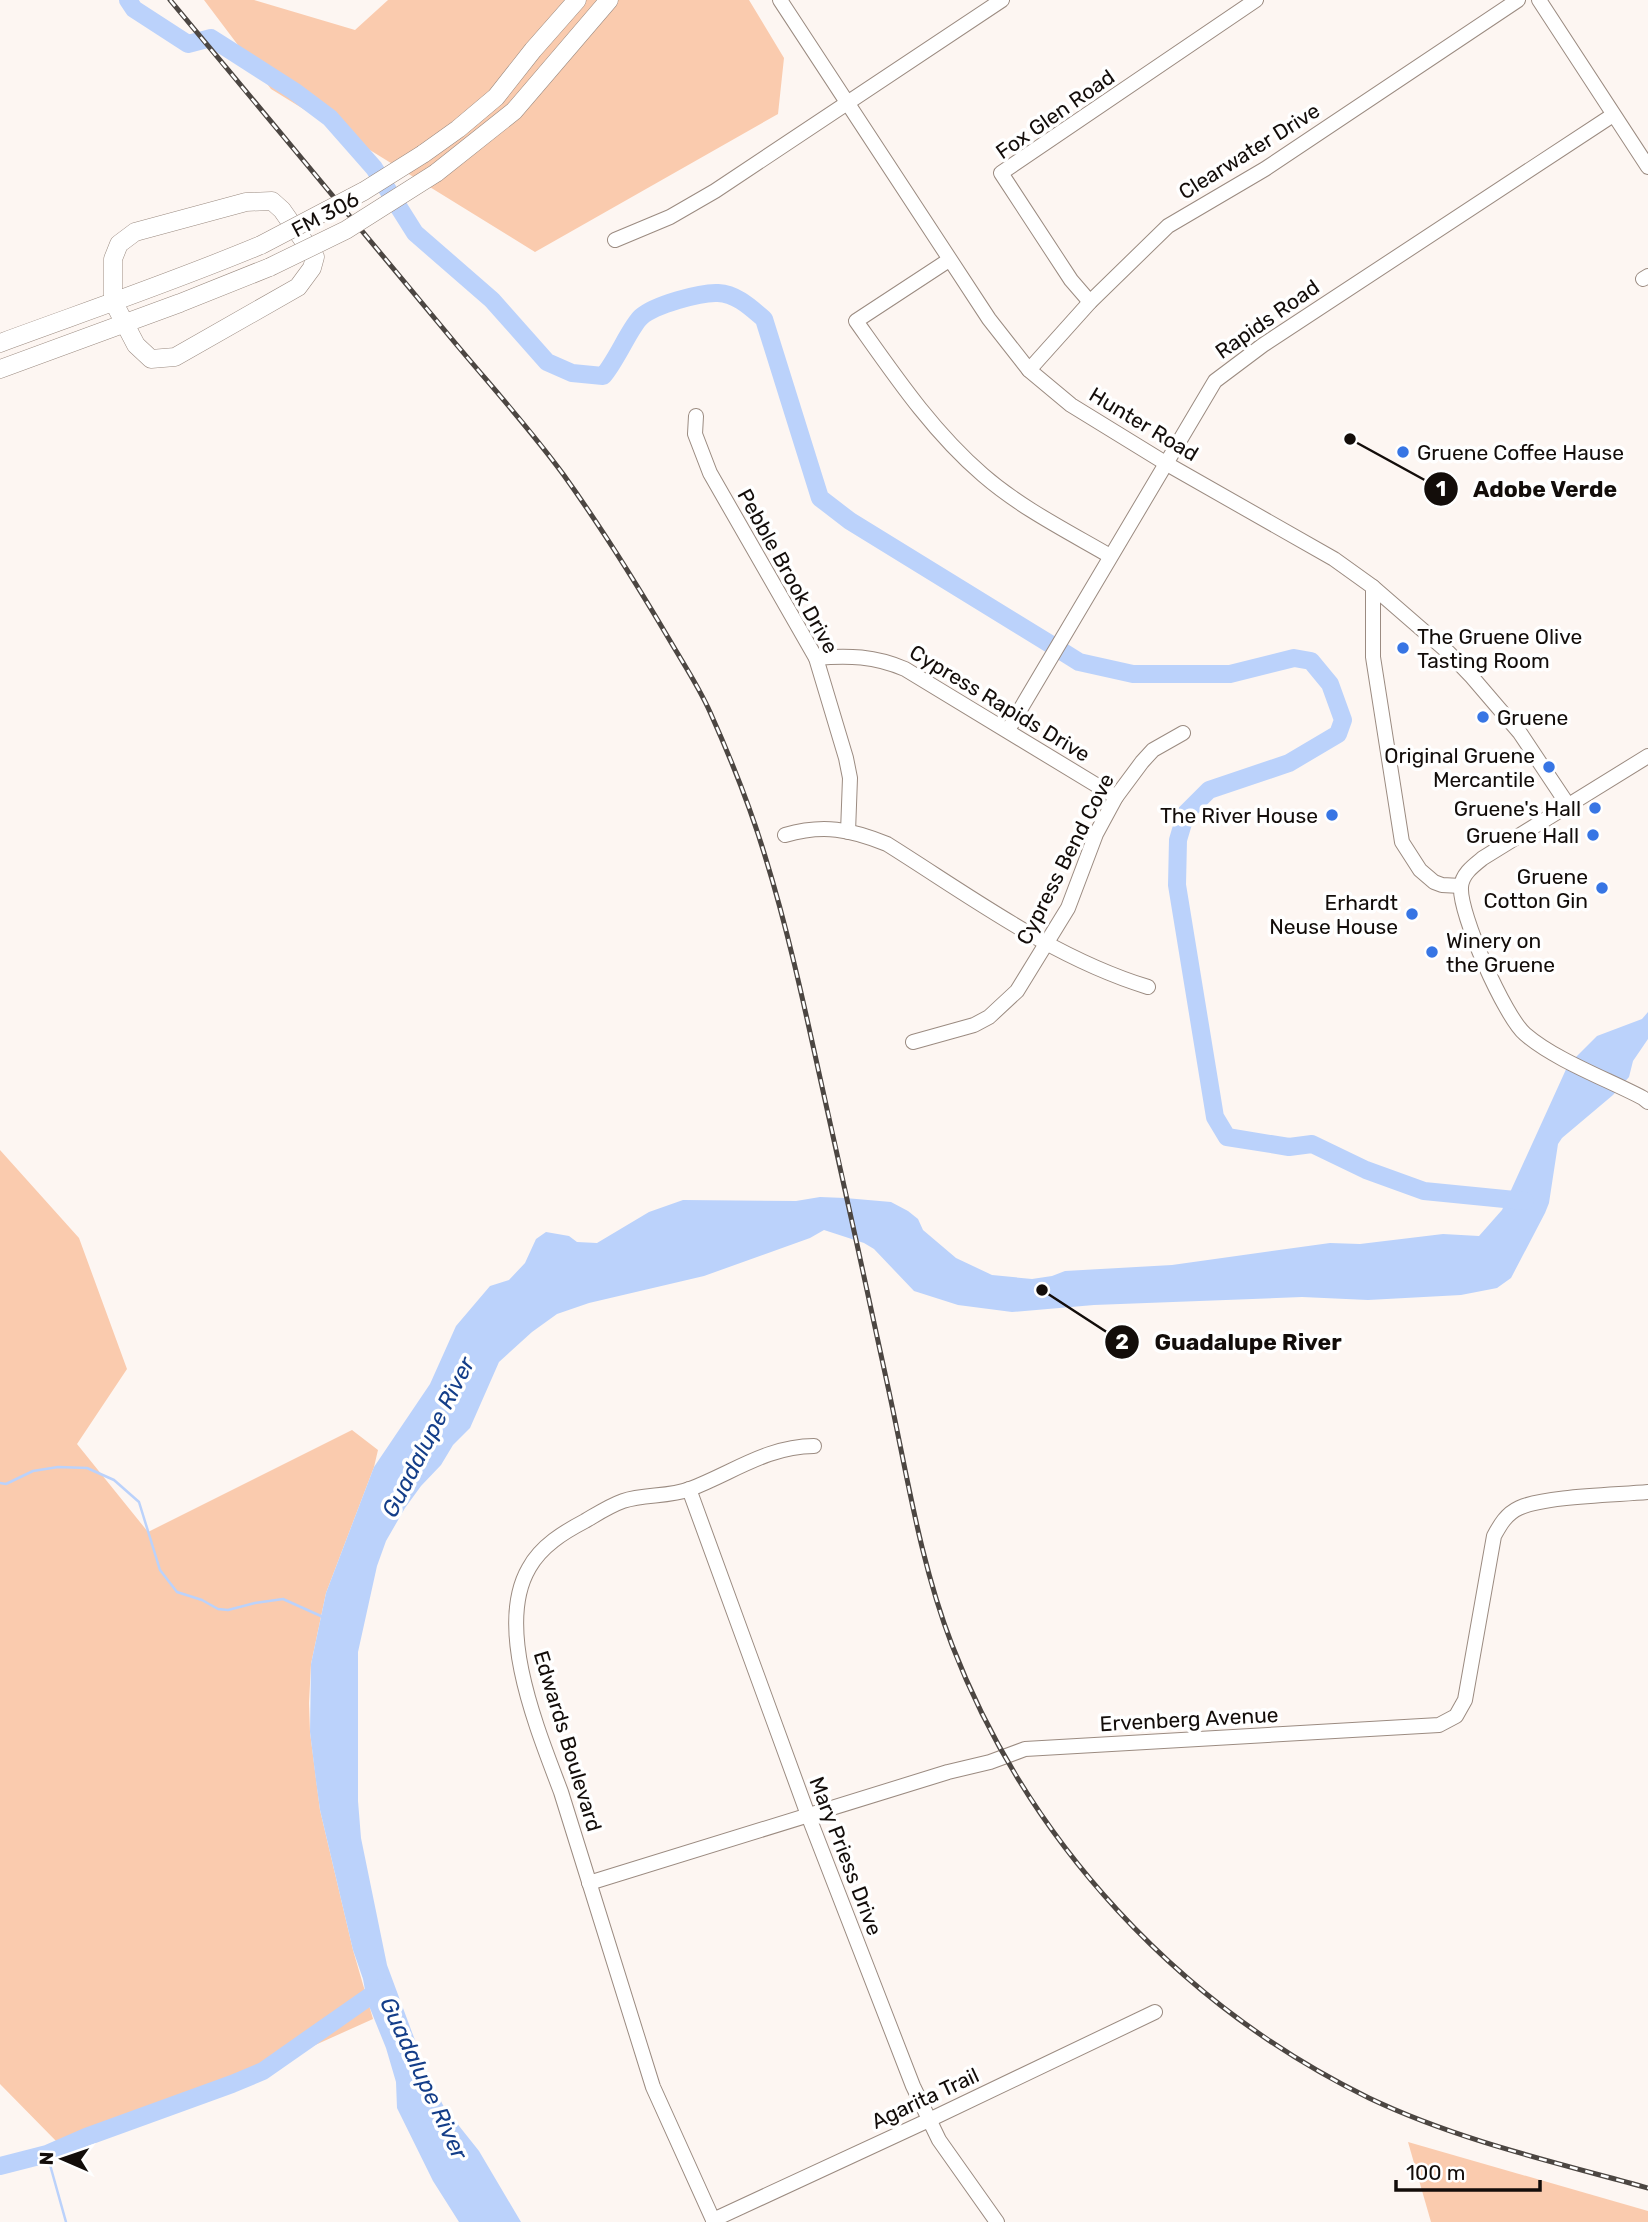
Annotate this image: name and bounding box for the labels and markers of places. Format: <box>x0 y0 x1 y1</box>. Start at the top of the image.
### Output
place label: Gruene Coffee Hause <box>1417 440 1624 465</box>
marker: Gruene Coffee Hause <box>1395 444 1411 460</box>
callout: Adobe Verde <box>1424 467 1632 511</box>
place label: The Gruene Olive Tasting Room <box>1417 624 1582 673</box>
marker: The Gruene Olive Tasting Room <box>1395 640 1411 656</box>
place label: Gruene <box>1497 705 1568 730</box>
marker: Gruene <box>1475 709 1491 725</box>
place label: Original Gruene Mercantile <box>1384 743 1535 792</box>
marker: Original Gruene Mercantile <box>1541 759 1557 775</box>
place label: Gruene's Hall <box>1454 796 1581 821</box>
marker: Gruene's Hall <box>1587 800 1603 816</box>
place label: The River House <box>1160 803 1318 828</box>
marker: The River House <box>1324 807 1340 823</box>
place label: Gruene Hall <box>1466 823 1579 848</box>
marker: Gruene Hall <box>1585 827 1601 843</box>
place label: Gruene Cotton Gin <box>1484 864 1588 913</box>
marker: Gruene Cotton Gin <box>1594 880 1610 896</box>
place label: Erhardt Neuse House <box>1269 890 1398 939</box>
marker: Erhardt Neuse House <box>1404 906 1420 922</box>
place label: Winery on the Gruene <box>1446 928 1555 977</box>
marker: Winery on the Gruene <box>1424 944 1440 960</box>
callout: Guadalupe River <box>1105 1320 1355 1364</box>

